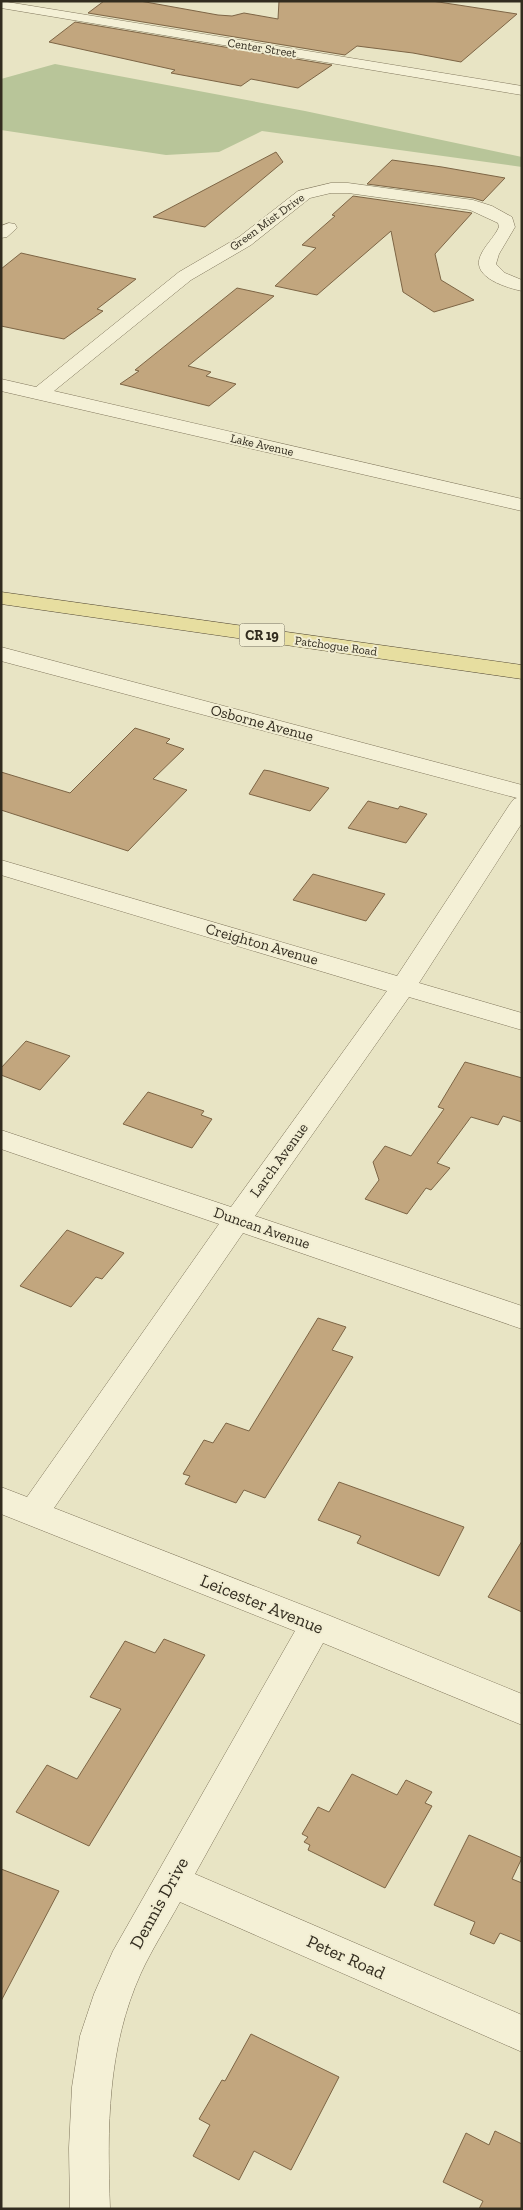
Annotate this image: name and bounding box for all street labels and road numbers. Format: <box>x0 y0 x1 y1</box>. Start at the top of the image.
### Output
street label: Center Street <box>227 36 298 60</box>
street label: Green Mist Drive <box>227 190 307 254</box>
street label: Lake Avenue <box>229 431 295 459</box>
road number: CR 19 <box>240 624 284 646</box>
street label: Patchogue Road <box>294 633 378 659</box>
street label: Osborne Avenue <box>209 701 315 745</box>
street label: Creighton Avenue <box>204 919 320 969</box>
street label: Larch Avenue <box>246 1119 312 1201</box>
street label: Duncan Avenue <box>211 1203 313 1253</box>
street label: Leicester Avenue <box>197 1569 327 1639</box>
street label: Dennis Drive <box>125 1853 193 1953</box>
street label: Peter Road <box>303 1930 389 1984</box>

